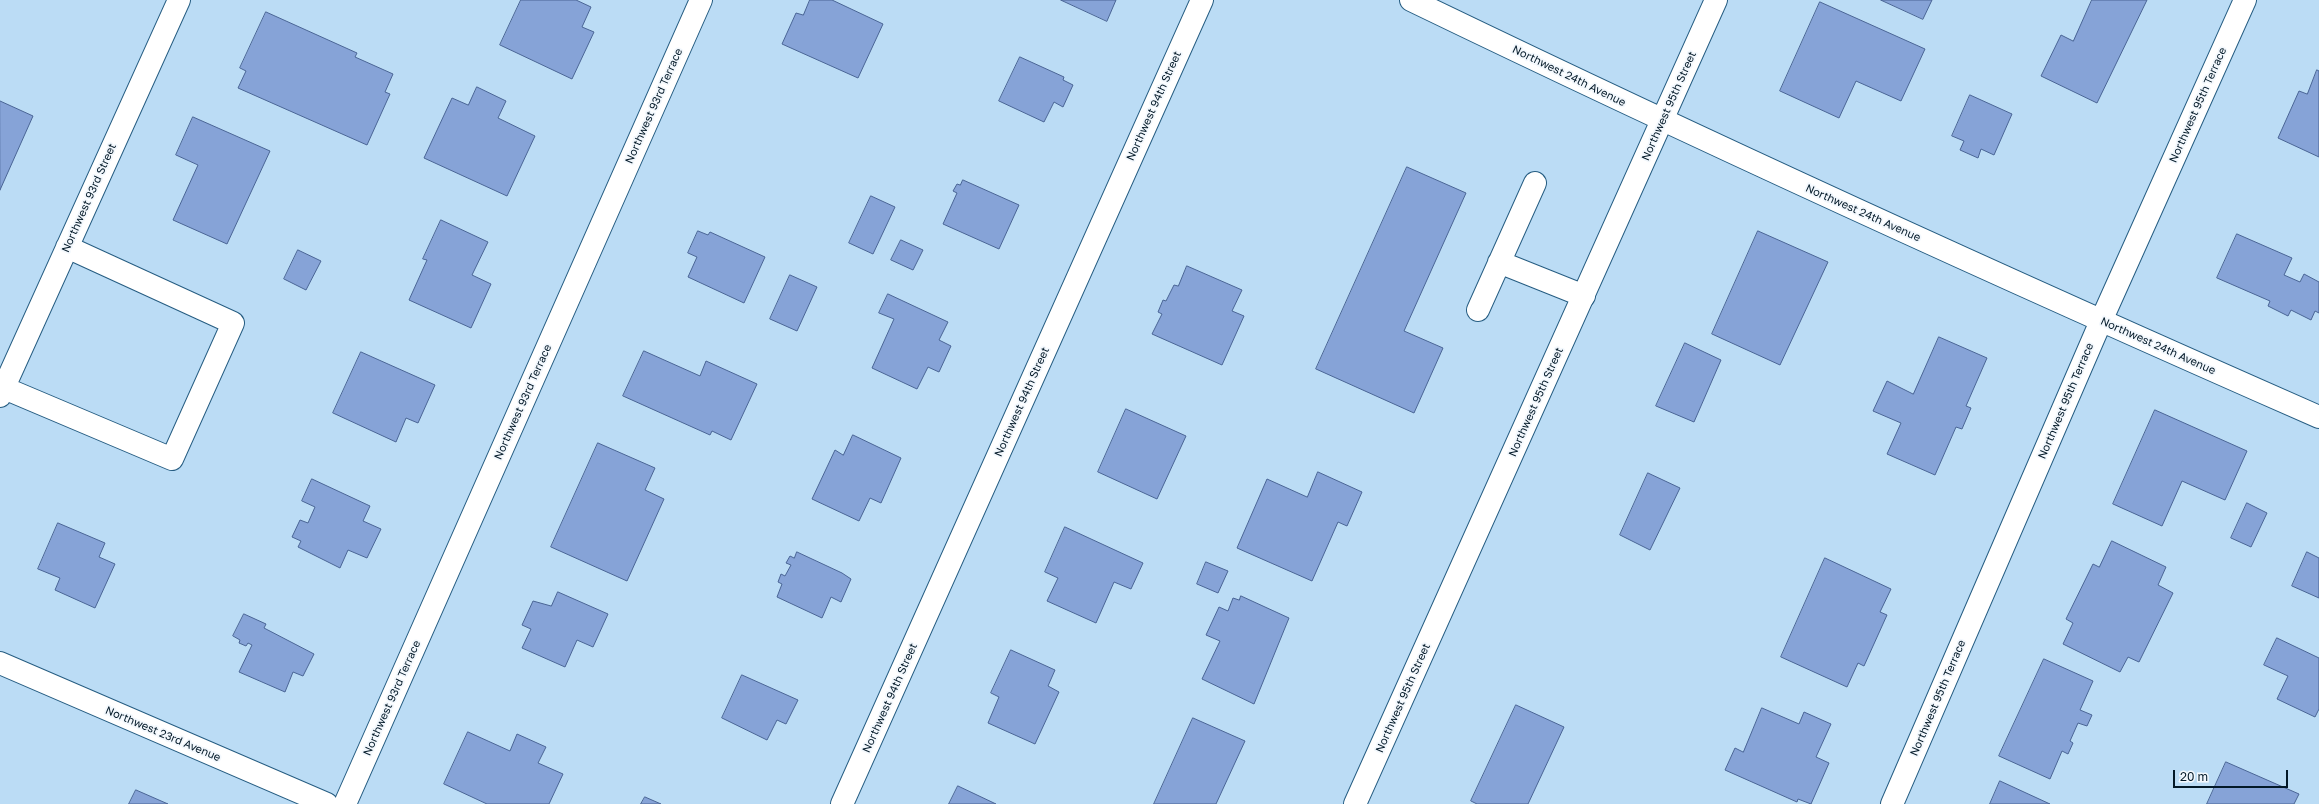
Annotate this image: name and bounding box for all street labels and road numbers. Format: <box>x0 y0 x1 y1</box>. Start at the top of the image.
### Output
street label: Northwest 24th Avenue <box>1510 43 1628 109</box>
street label: Northwest 95th Terrace <box>2167 45 2229 165</box>
street label: Northwest 93rd Terrace <box>623 46 685 166</box>
street label: Northwest 94th Street <box>1124 49 1184 163</box>
street label: Northwest 95th Street <box>1639 49 1699 163</box>
street label: Northwest 93rd Street <box>59 141 119 255</box>
street label: Northwest 24th Avenue <box>1803 182 1923 244</box>
street label: Northwest 24th Avenue <box>2098 315 2218 377</box>
street label: Northwest 95th Terrace <box>2036 341 2096 461</box>
street label: Northwest 93rd Terrace <box>492 342 554 462</box>
street label: Northwest 94th Street <box>992 345 1052 459</box>
street label: Northwest 95th Street <box>1506 345 1566 459</box>
street label: Northwest 93rd Terrace <box>361 638 423 758</box>
street label: Northwest 95th Terrace <box>1908 638 1968 758</box>
street label: Northwest 94th Street <box>860 641 920 755</box>
street label: Northwest 95th Street <box>1373 641 1433 755</box>
street label: Northwest 23rd Avenue <box>103 704 223 764</box>

